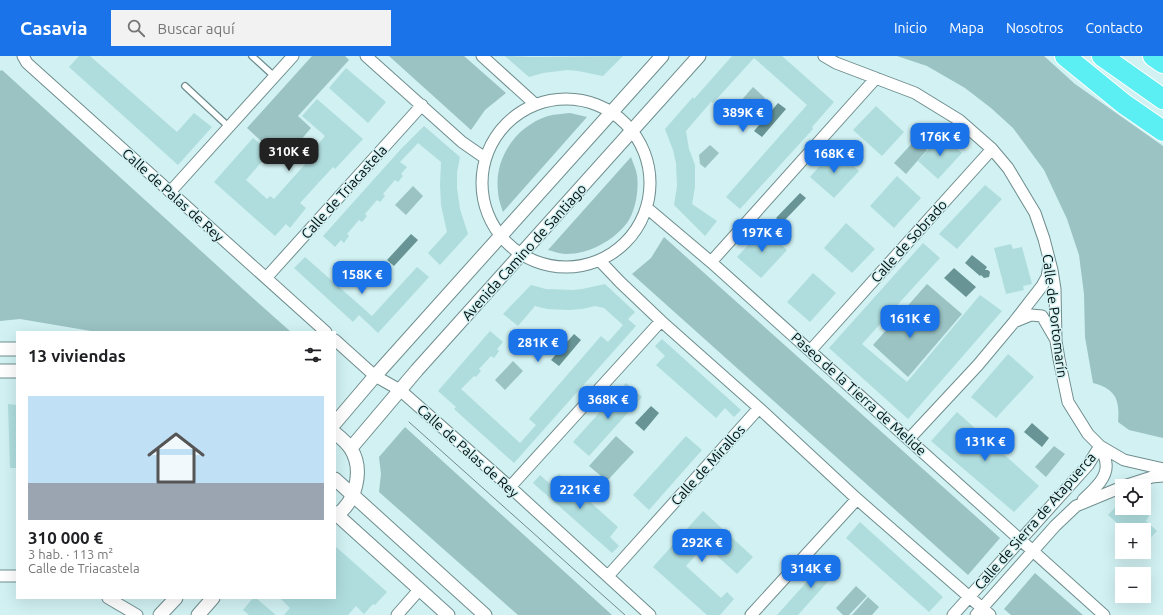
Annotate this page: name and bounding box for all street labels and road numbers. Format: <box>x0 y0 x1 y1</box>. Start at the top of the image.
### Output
street label: Calle de Triacastela <box>298 142 390 242</box>
street label: Calle de Palas de Rey <box>119 145 227 245</box>
street label: Avenida Camino de Santiago <box>458 180 590 324</box>
street label: Calle de Sobrado <box>868 196 950 286</box>
street label: Calle de Portomarín <box>1039 253 1071 379</box>
street label: Paseo de la Tierra de Melide <box>788 329 930 459</box>
street label: Calle de Palas de Rey <box>414 401 522 501</box>
street label: Calle de Mirallos <box>668 421 748 509</box>
street label: Calle de Sierra de Atapuerca <box>971 449 1099 593</box>

